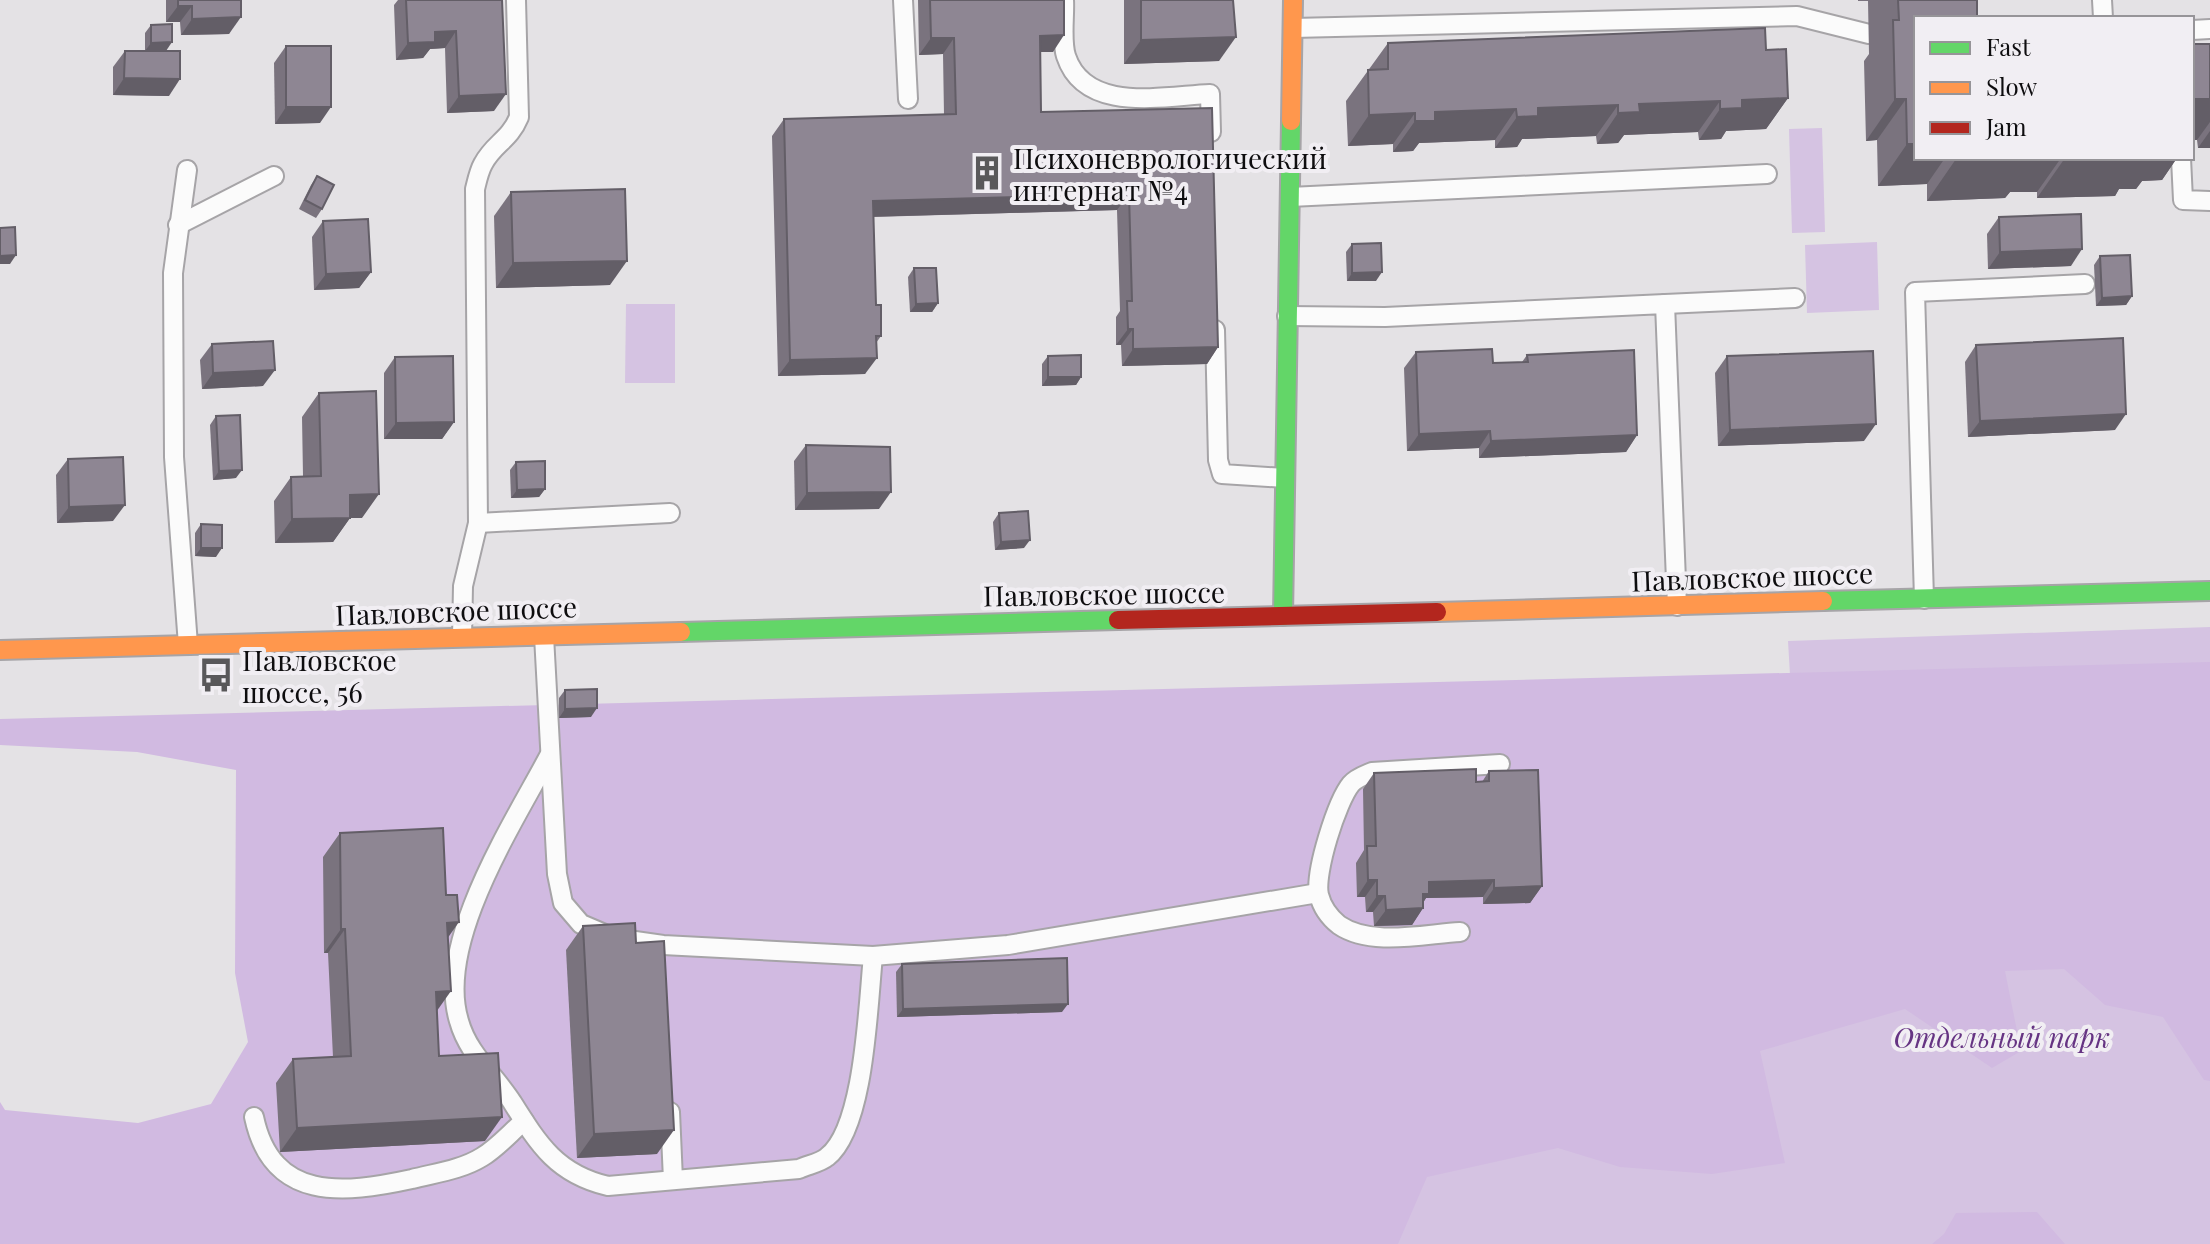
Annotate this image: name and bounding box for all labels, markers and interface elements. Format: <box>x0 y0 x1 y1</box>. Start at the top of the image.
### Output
legend <box>1914 16 2194 160</box>
text: Fast <box>1986 30 2031 62</box>
text: Slow <box>1986 70 2038 102</box>
text: Jam <box>1985 110 2027 142</box>
place label: Психоневрологический интернат №4 <box>1013 139 1327 208</box>
building icon: Психоневрологический интернат №4 <box>968 154 1006 192</box>
street label: Павловское шоссе <box>1630 553 1874 599</box>
street label: Павловское шоссе <box>983 572 1225 614</box>
street label: Павловское шоссе <box>334 587 578 633</box>
place label: Павловское шоссе, 56 <box>242 641 397 710</box>
bus stop icon: Павловское шоссе, 56 <box>197 656 235 694</box>
park label: Отдельный парк <box>1894 1018 2110 1055</box>

